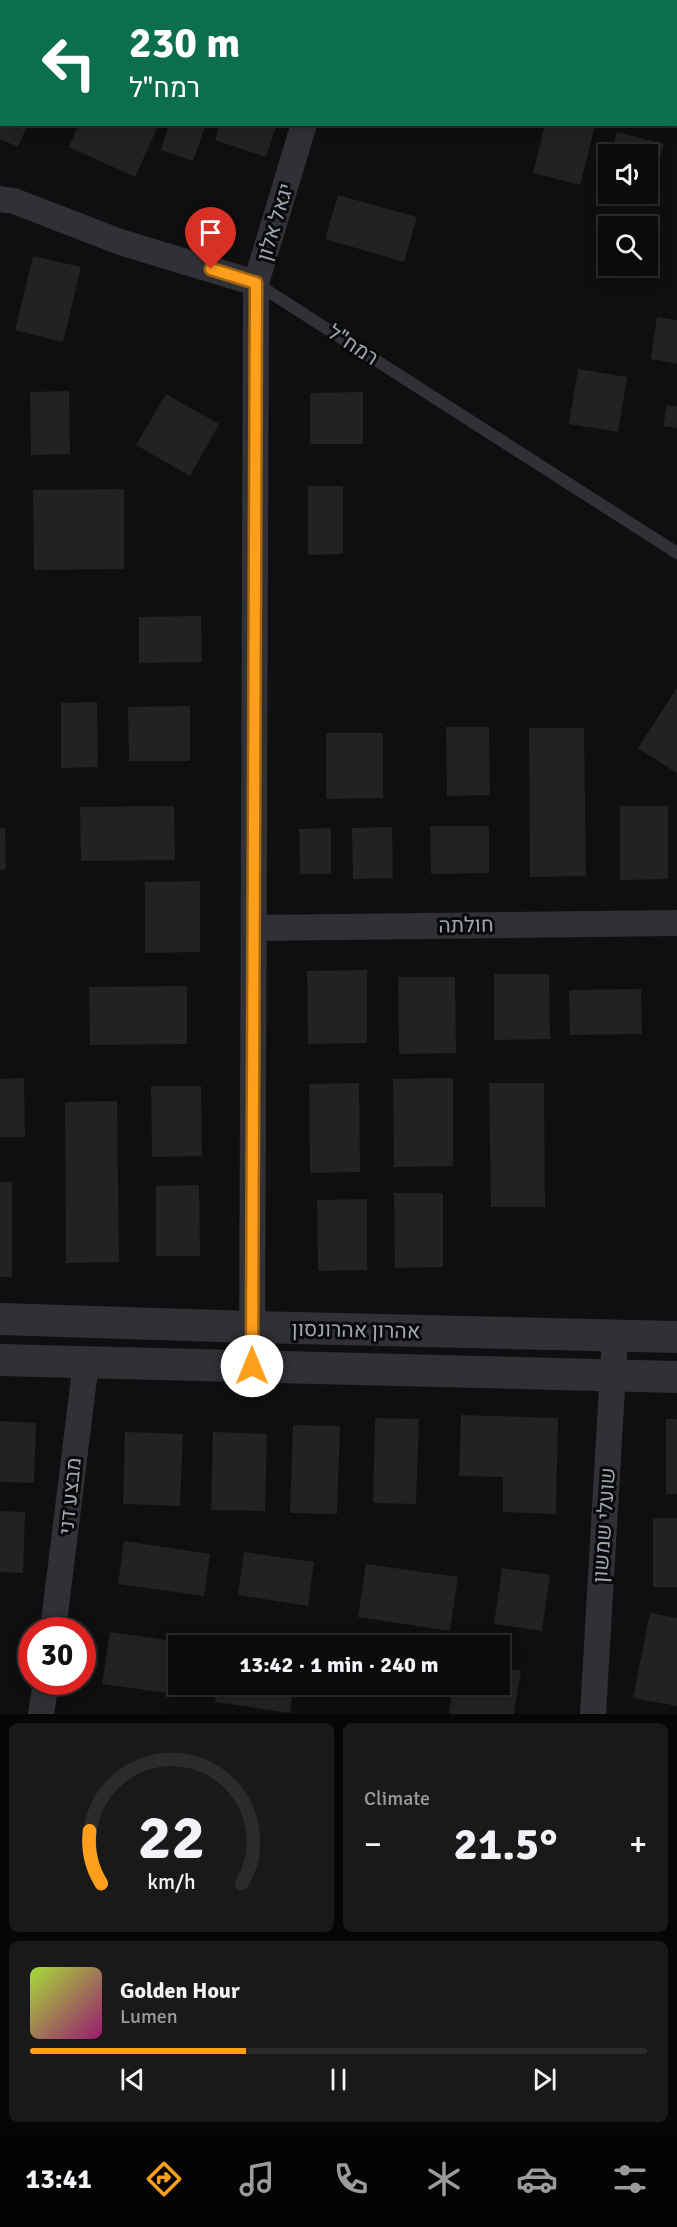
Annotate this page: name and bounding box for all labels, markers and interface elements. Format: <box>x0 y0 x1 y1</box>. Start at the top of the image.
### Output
text: 230 m <box>129 18 240 69</box>
icon: left <box>30 24 108 102</box>
text: רמח"ל <box>129 72 200 105</box>
map controls <box>598 144 658 276</box>
button: sound <box>598 144 658 204</box>
street label: יגאל אלון <box>251 180 299 264</box>
pin <box>185 207 236 269</box>
icon: arrive <box>194 216 227 249</box>
button: search <box>598 216 658 276</box>
street label: רמח"ל <box>323 319 383 371</box>
street label: חולתה <box>438 912 494 938</box>
street label: אהרון אהרונסון <box>292 1316 420 1344</box>
position arrow <box>220 1334 284 1398</box>
street label: מבצע דני <box>53 1456 87 1536</box>
street label: שועלי שמשון <box>587 1466 621 1584</box>
speed limit sign: 30 <box>18 1617 96 1695</box>
text: 13:42 · 1 min · 240 m <box>239 1651 439 1678</box>
text: Climate <box>364 1786 430 1811</box>
text: 22 <box>138 1799 205 1876</box>
text: 21.5° <box>454 1817 557 1872</box>
text: − <box>364 1824 382 1865</box>
text: + <box>629 1824 647 1865</box>
text: km/h <box>147 1870 196 1896</box>
text: Golden Hour <box>120 1977 240 2004</box>
text: Lumen <box>120 2004 178 2029</box>
icon: previous <box>116 2063 149 2096</box>
icon: pause <box>322 2063 355 2096</box>
icon: next <box>528 2063 561 2096</box>
icon: directions <box>143 2158 185 2200</box>
icon: music <box>236 2158 278 2200</box>
icon: phone <box>330 2158 372 2200</box>
icon: climate <box>423 2158 465 2200</box>
icon: car <box>516 2158 558 2200</box>
icon: filters <box>609 2158 651 2200</box>
text: 13:41 <box>26 2163 92 2196</box>

